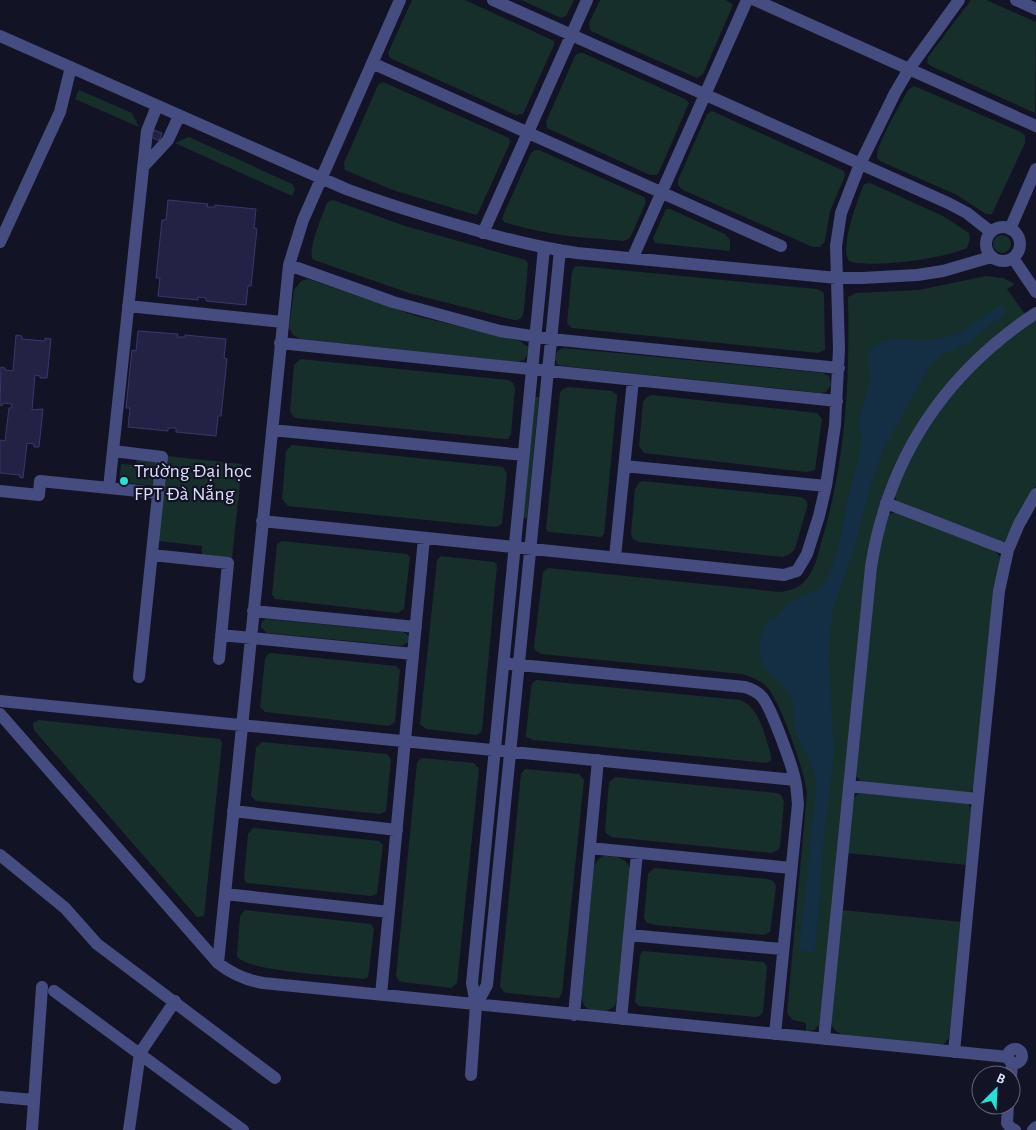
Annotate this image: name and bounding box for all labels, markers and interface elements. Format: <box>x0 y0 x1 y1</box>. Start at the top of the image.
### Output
place label: Trường Đại học FPT Đà Nẵng <box>134 461 252 504</box>
marker: Trường Đại học FPT Đà Nẵng <box>118 475 130 487</box>
north arrow <box>971 1065 1021 1115</box>
text: B <box>994 1071 1007 1087</box>

